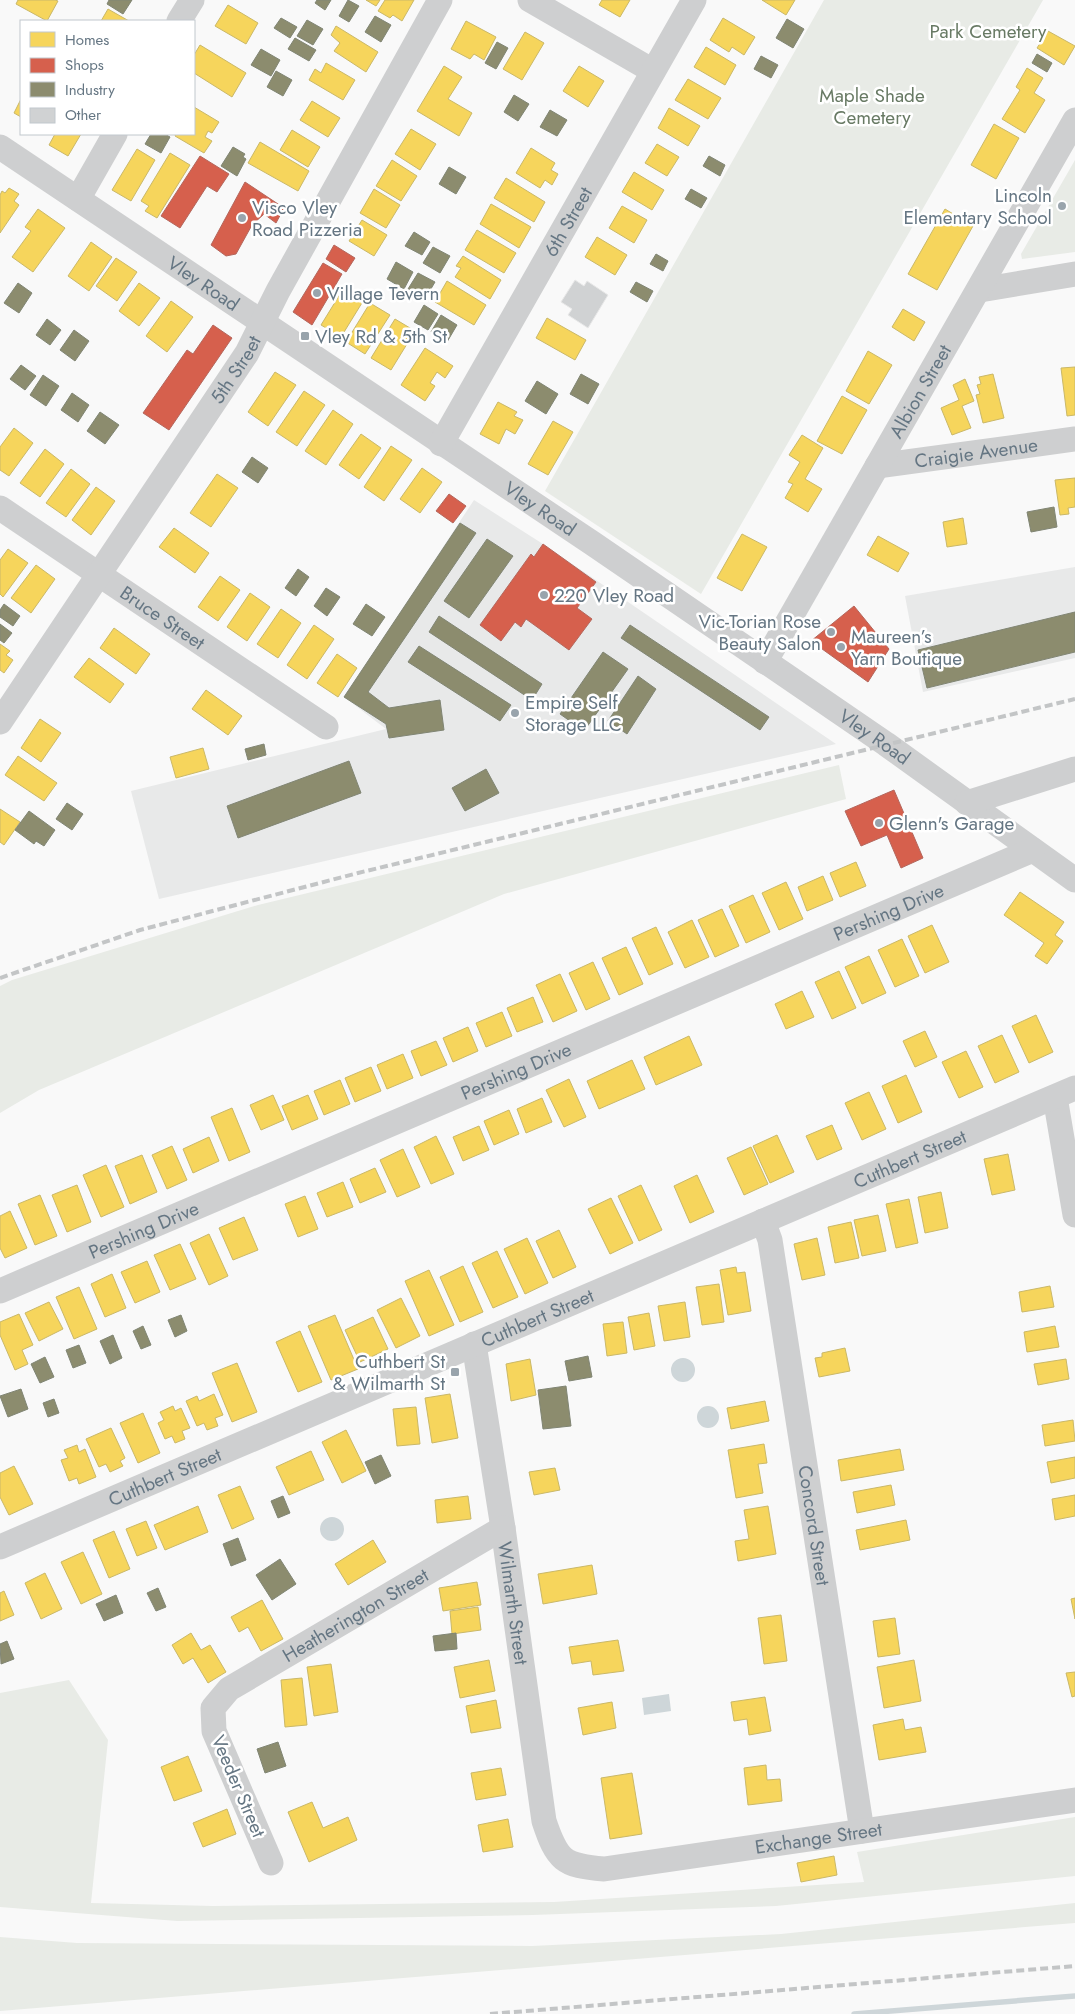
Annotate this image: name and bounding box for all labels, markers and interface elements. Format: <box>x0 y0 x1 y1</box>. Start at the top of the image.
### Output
park label: Park Cemetery <box>930 18 1047 45</box>
legend <box>20 20 195 135</box>
text: Homes <box>65 29 109 51</box>
text: Shops <box>65 54 104 76</box>
text: Industry <box>65 79 115 101</box>
park label: Maple Shade Cemetery <box>819 82 925 131</box>
text: Other <box>65 104 102 126</box>
street label: 6th Street <box>537 181 599 262</box>
place label: Lincoln Elementary School <box>903 182 1052 231</box>
place label: Visco Vley Road Pizzeria <box>252 194 362 243</box>
marker: Lincoln Elementary School <box>1056 200 1068 212</box>
marker: Visco Vley Road Pizzeria <box>236 212 248 224</box>
street label: Vley Road <box>162 250 245 318</box>
place label: Village Tevern <box>327 280 439 307</box>
marker: Village Tevern <box>311 287 323 299</box>
place label: Vley Rd & 5th St <box>315 323 448 350</box>
marker: Vley Rd & 5th St <box>299 330 311 342</box>
street label: 5th Street <box>204 331 268 409</box>
street label: Albion Street <box>883 339 958 443</box>
street label: Craigie Avenue <box>913 431 1040 475</box>
street label: Vley Road <box>499 475 581 543</box>
street label: Bruce Street <box>115 579 211 656</box>
place label: 220 Vley Road <box>554 582 674 609</box>
marker: 220 Vley Road <box>538 589 550 601</box>
place label: Vic-Torian Rose Beauty Salon <box>698 608 821 657</box>
place label: Maureen’s Yarn Boutique <box>851 623 962 672</box>
marker: Vic-Torian Rose Beauty Salon <box>825 626 837 638</box>
marker: Maureen’s Yarn Boutique <box>835 641 847 653</box>
place label: Empire Self Storage LLC <box>525 689 622 738</box>
street label: Vley Road <box>833 703 916 771</box>
marker: Empire Self Storage LLC <box>509 707 521 719</box>
place label: Glenn's Garage <box>889 810 1014 837</box>
marker: Glenn's Garage <box>873 817 885 829</box>
street label: Pershing Drive <box>829 877 948 948</box>
street label: Pershing Drive <box>457 1036 576 1107</box>
street label: Cuthbert Street <box>849 1123 971 1195</box>
street label: Pershing Drive <box>84 1195 203 1266</box>
street label: Cuthbert Street <box>477 1282 598 1354</box>
place label: Cuthbert St & Wilmarth St <box>333 1348 445 1397</box>
marker: Cuthbert St & Wilmarth St <box>449 1366 461 1378</box>
street label: Cuthbert Street <box>104 1441 226 1513</box>
street label: Concord Street <box>791 1463 837 1588</box>
street label: Wilmarth Street <box>491 1540 535 1667</box>
street label: Heatherington Street <box>277 1562 434 1669</box>
street label: Veeder Street <box>205 1731 272 1842</box>
street label: Exchange Street <box>753 1815 884 1861</box>

